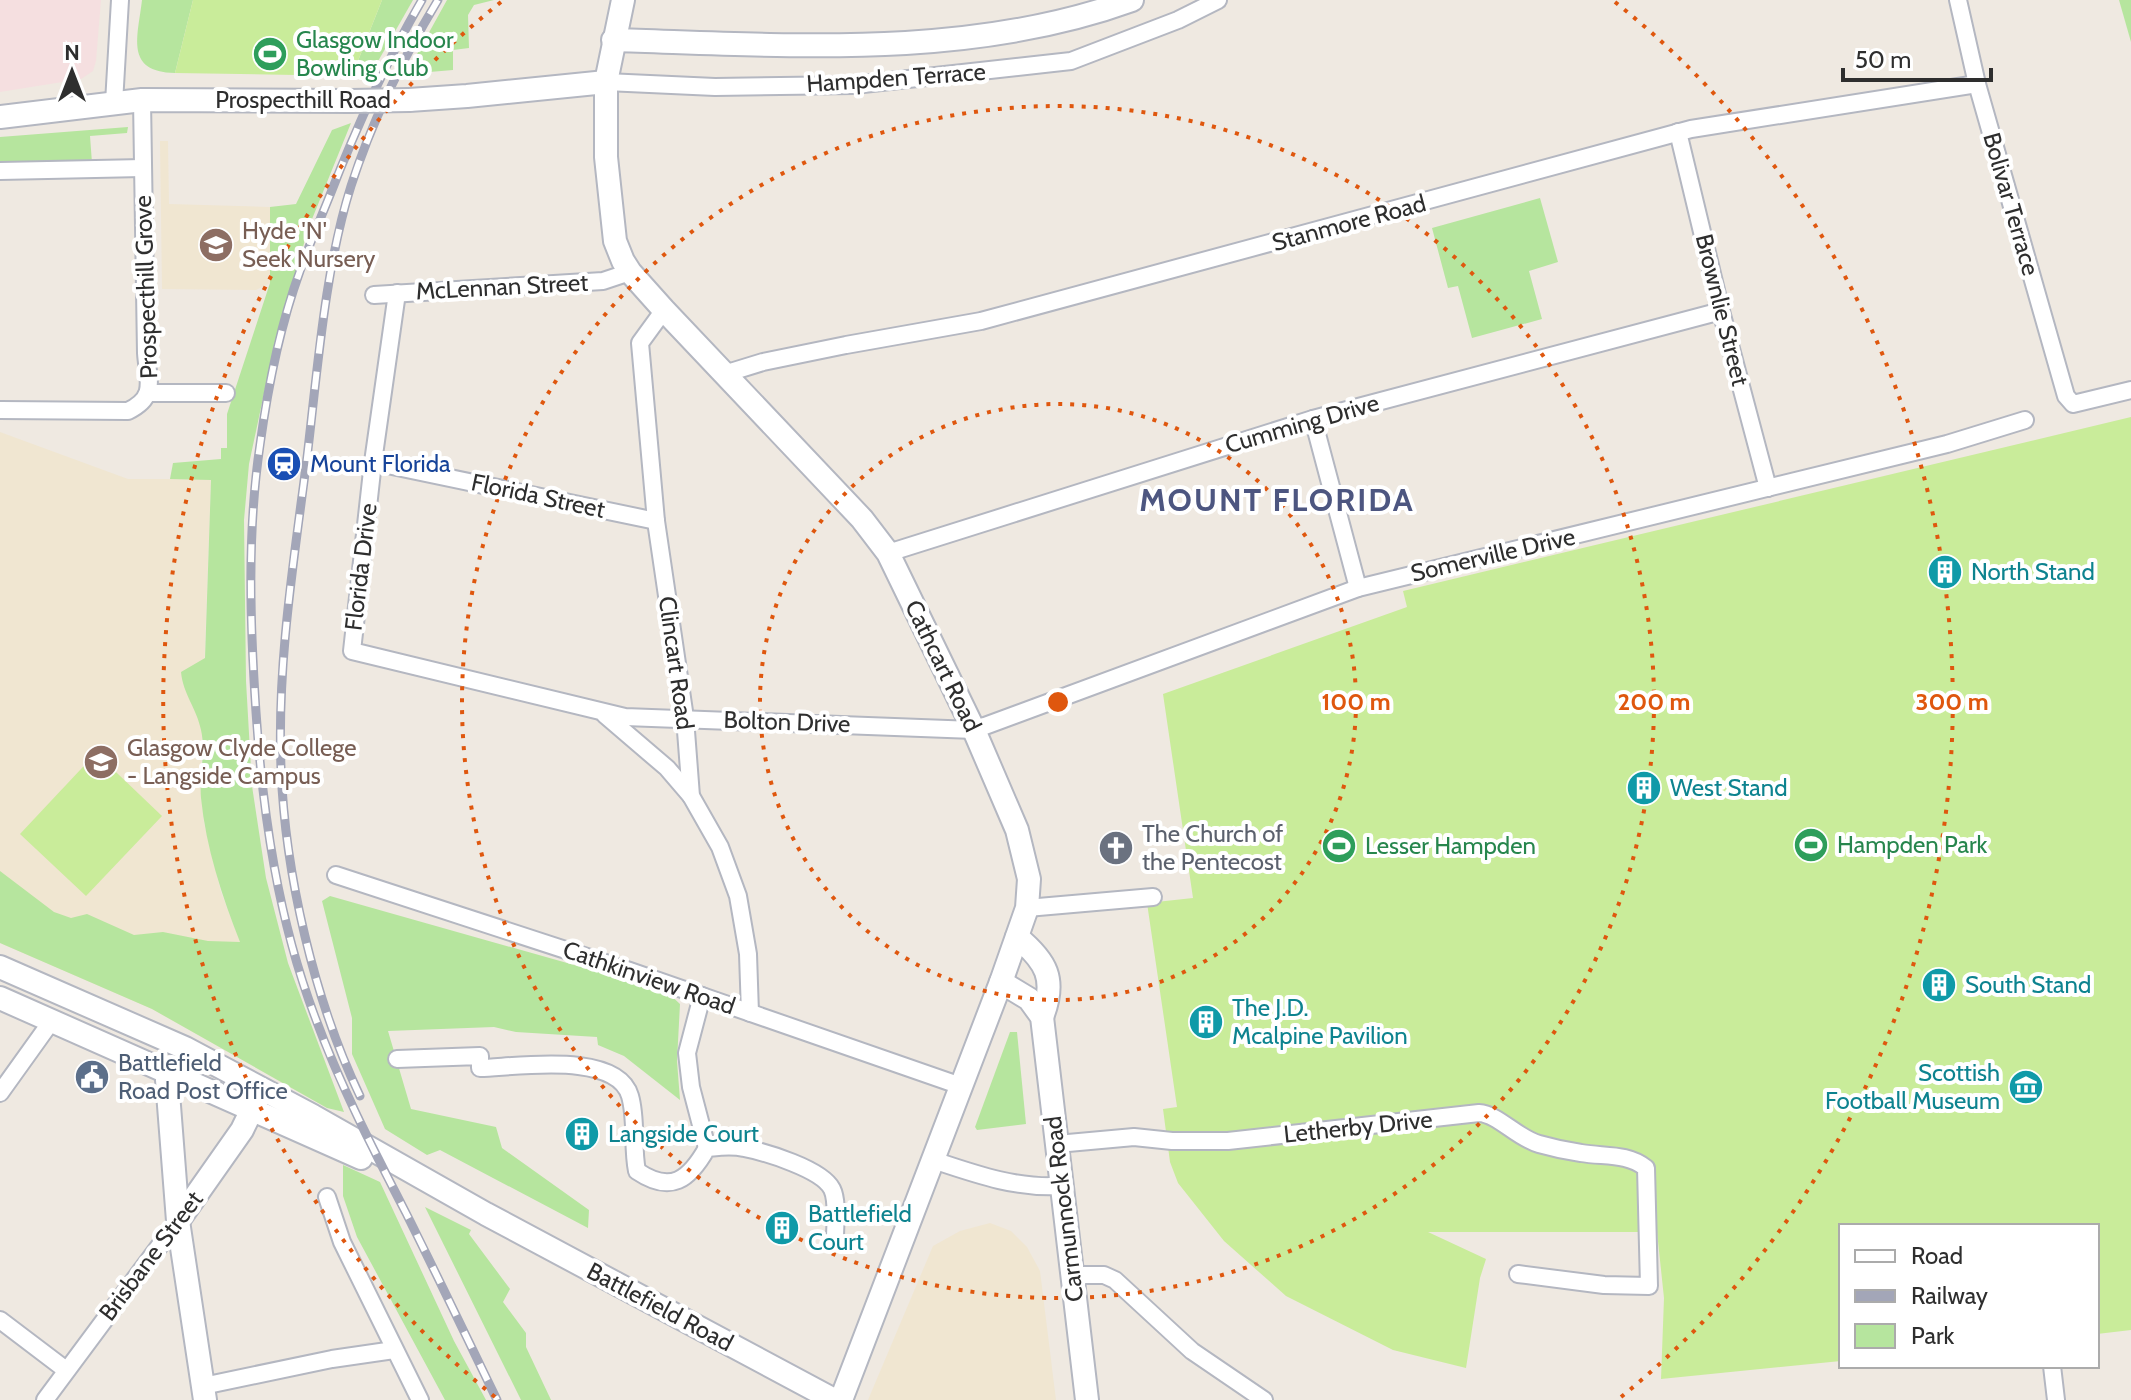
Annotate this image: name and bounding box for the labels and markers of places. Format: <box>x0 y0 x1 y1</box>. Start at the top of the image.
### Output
place label: Glasgow Indoor Bowling Club <box>296 25 454 82</box>
sports icon: Glasgow Indoor Bowling Club <box>251 35 289 73</box>
place label: Hyde 'N' Seek Nursery <box>242 216 375 273</box>
school or university icon: Hyde 'N' Seek Nursery <box>197 226 235 264</box>
station icon: Mount Florida <box>265 445 303 483</box>
place label: Mount Florida <box>310 449 451 478</box>
building icon: North Stand <box>1926 553 1964 591</box>
place label: North Stand <box>1971 557 2095 586</box>
centre of rings <box>1044 688 1072 716</box>
place label: Glasgow Clyde College - Langside Campus <box>127 733 357 790</box>
school or university icon: Glasgow Clyde College - Langside Campus <box>82 743 120 781</box>
building icon: West Stand <box>1625 769 1663 807</box>
place label: West Stand <box>1670 773 1787 802</box>
place label: The Church of the Pentecost <box>1142 819 1283 876</box>
sports icon: Hampden Park <box>1792 826 1830 864</box>
sports icon: Lesser Hampden <box>1320 827 1358 865</box>
church icon: The Church of the Pentecost <box>1097 829 1135 867</box>
place label: Hampden Park <box>1837 830 1988 859</box>
place label: Lesser Hampden <box>1365 831 1536 860</box>
building icon: South Stand <box>1920 966 1958 1004</box>
place label: South Stand <box>1965 970 2091 999</box>
place label: The J.D. Mcalpine Pavilion <box>1232 993 1408 1050</box>
building icon: The J.D. Mcalpine Pavilion <box>1187 1003 1225 1041</box>
place label: Battlefield Road Post Office <box>118 1048 288 1105</box>
public building icon: Battlefield Road Post Office <box>73 1058 111 1096</box>
place label: Scottish Football Museum <box>1825 1058 2000 1115</box>
museum icon: Scottish Football Museum <box>2007 1068 2045 1106</box>
building icon: Langside Court <box>563 1115 601 1153</box>
place label: Langside Court <box>608 1119 759 1148</box>
place label: Battlefield Court <box>808 1199 912 1256</box>
building icon: Battlefield Court <box>763 1209 801 1247</box>

